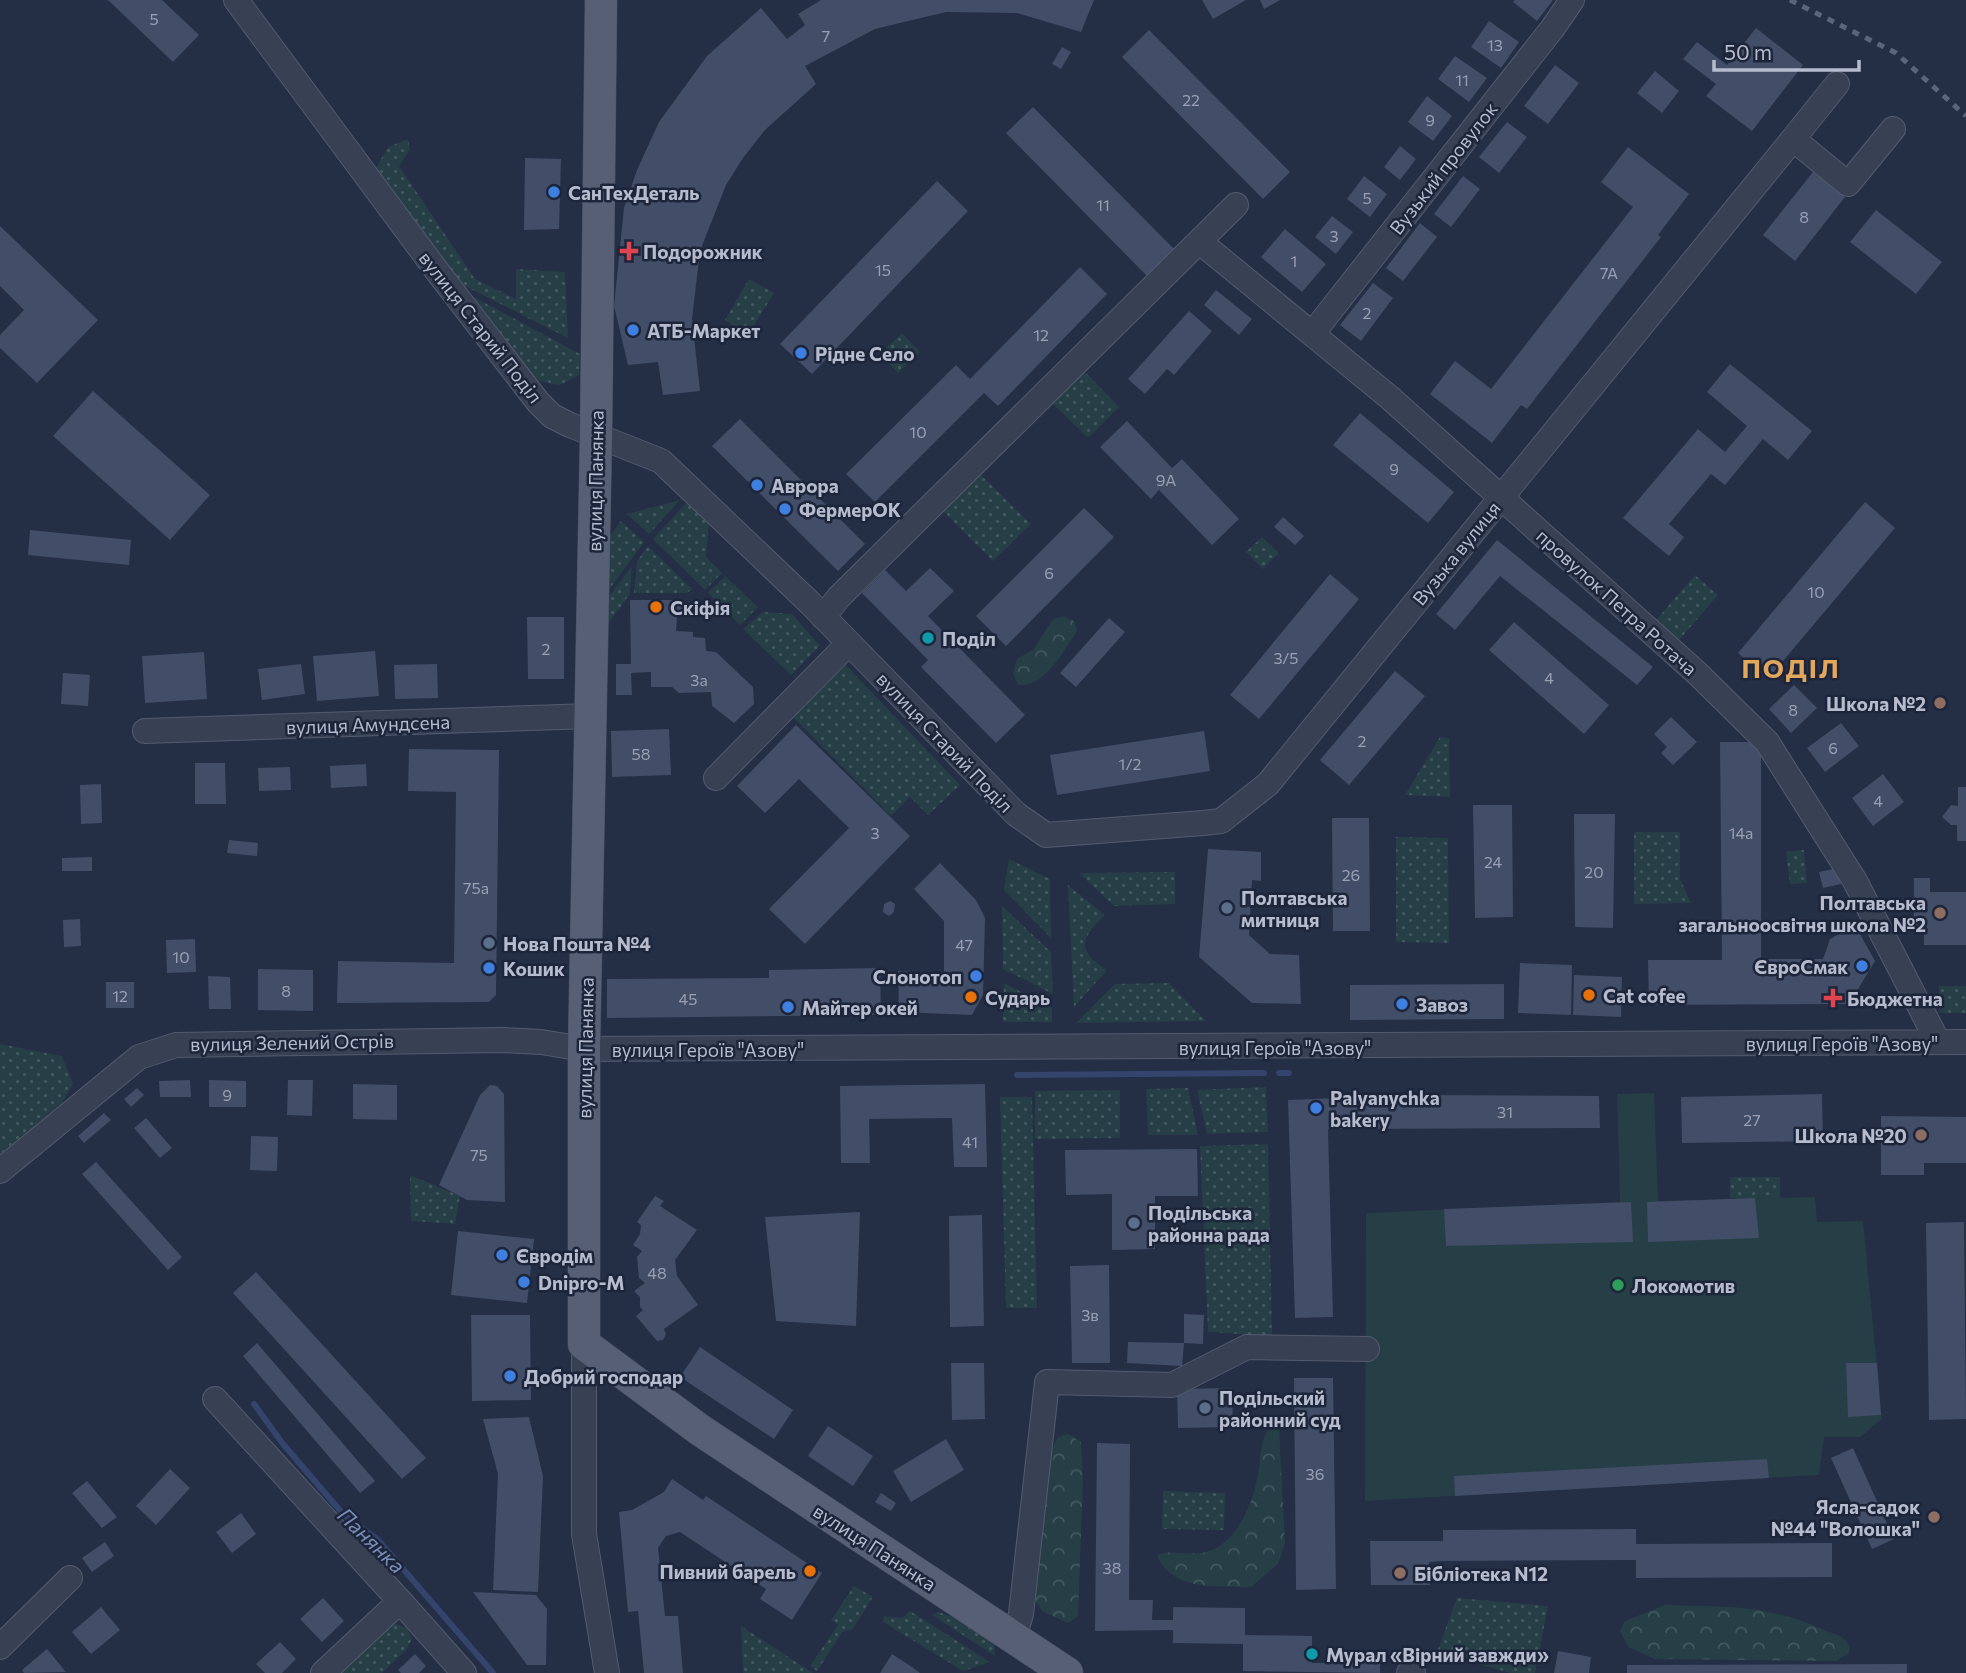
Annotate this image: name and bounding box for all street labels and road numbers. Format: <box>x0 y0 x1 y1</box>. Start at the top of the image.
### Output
street label: Вузький провулок <box>1384 97 1502 239</box>
street label: вулиця Старий Поділ <box>415 247 547 407</box>
street label: вулиця Панянка <box>582 410 608 552</box>
street label: Вузька вулиця <box>1407 497 1505 609</box>
street label: провулок Петра Ротача <box>1532 524 1702 680</box>
street label: вулиця Старий Поділ <box>872 667 1018 817</box>
street label: вулиця Амундсена <box>286 710 450 738</box>
street label: вулиця Панянка <box>572 977 598 1119</box>
street label: вулиця Зелений Острів <box>190 1029 394 1055</box>
street label: вулиця Героїв "Азову" <box>1746 1032 1938 1055</box>
street label: вулиця Героїв "Азову" <box>1179 1036 1371 1059</box>
street label: вулиця Героїв "Азову" <box>612 1038 804 1061</box>
street label: вулиця Панянка <box>809 1499 941 1595</box>

